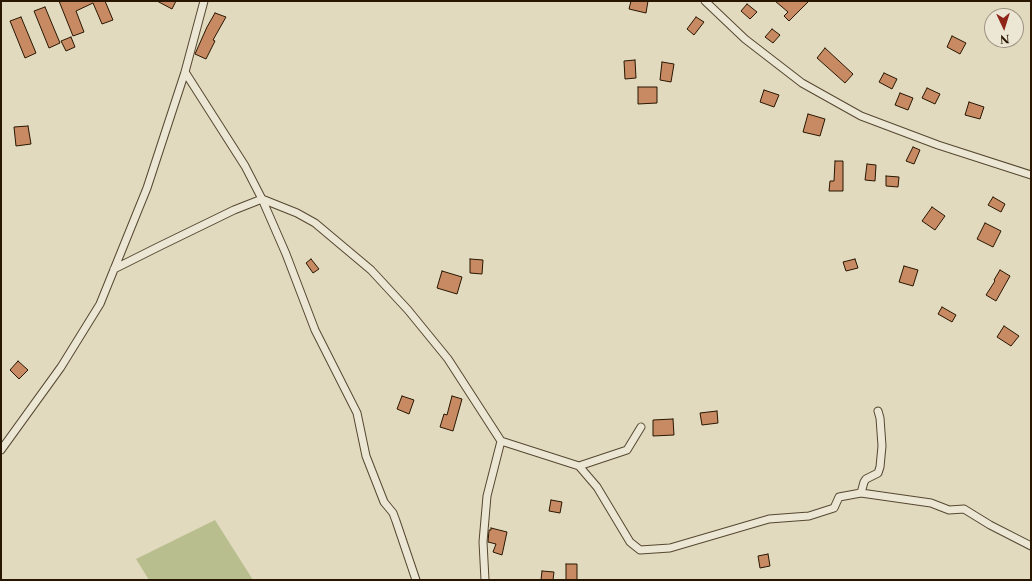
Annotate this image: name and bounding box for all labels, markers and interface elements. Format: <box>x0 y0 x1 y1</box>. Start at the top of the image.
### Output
north arrow <box>984 8 1024 48</box>
text: N <box>1000 32 1010 46</box>

